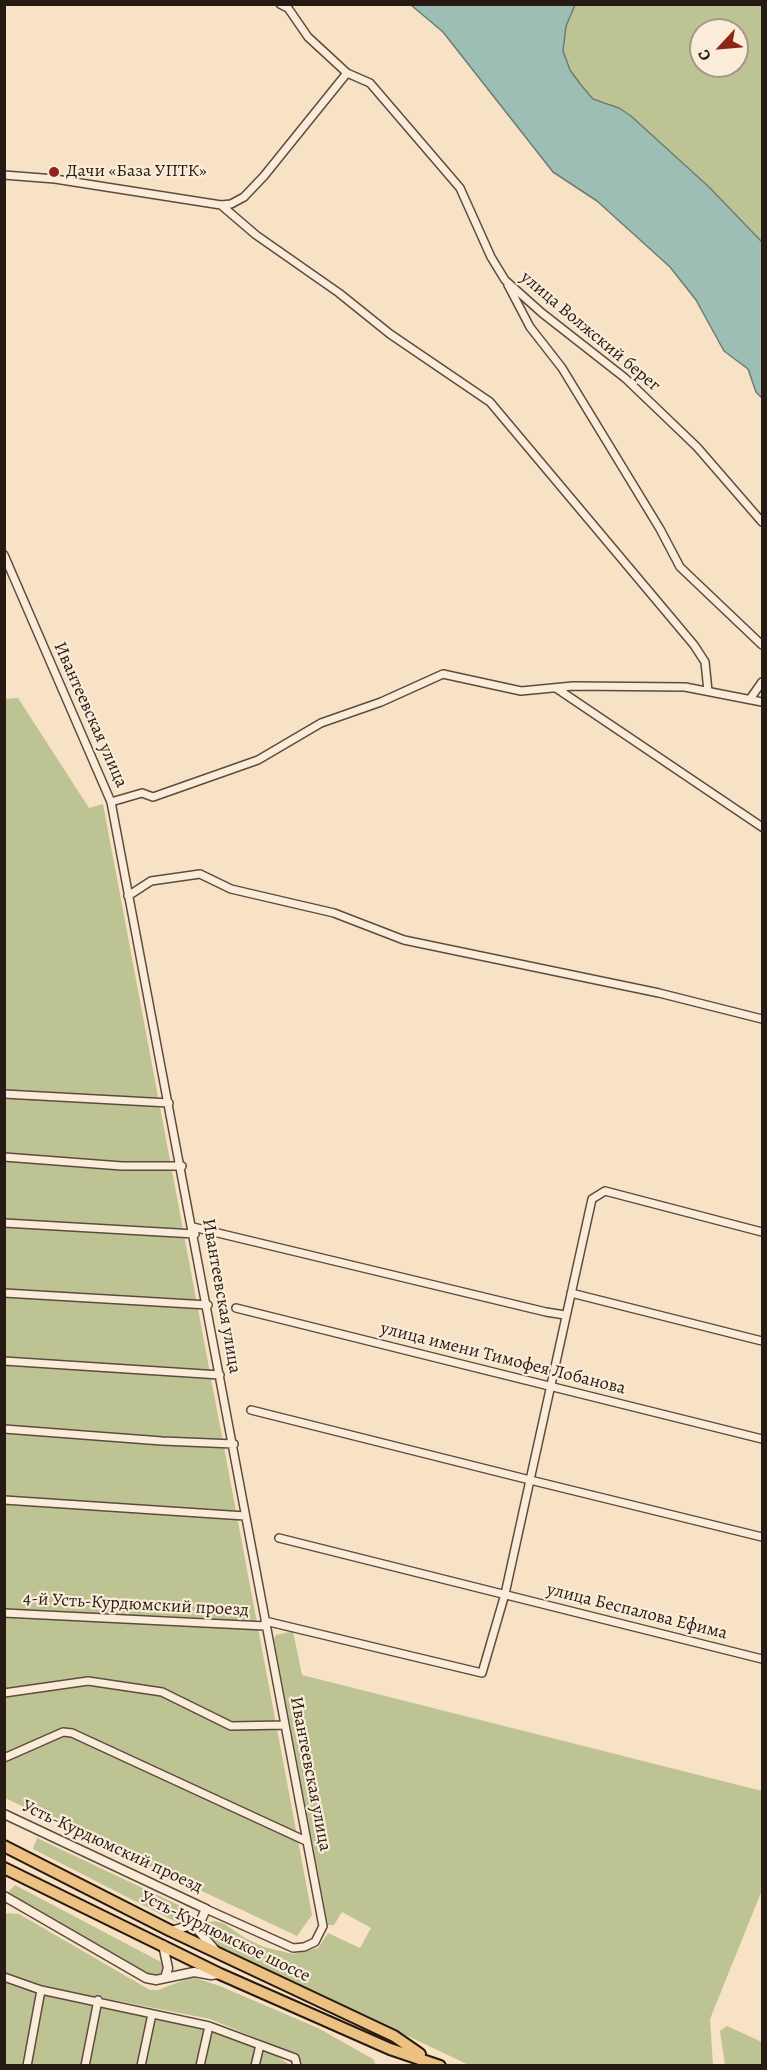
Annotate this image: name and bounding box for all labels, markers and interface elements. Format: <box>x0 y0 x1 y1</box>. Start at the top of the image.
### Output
north arrow <box>689 18 749 78</box>
text: С <box>693 46 717 64</box>
place label: Дачи «База УПТК» <box>66 161 207 183</box>
marker: Дачи «База УПТК» <box>47 165 61 179</box>
street label: улица Волжский берег <box>516 267 664 397</box>
street label: Ивантеевская улица <box>48 639 132 791</box>
street label: Ивантеевская улица <box>197 1217 245 1375</box>
street label: улица имени Тимофея Лобанова <box>378 1318 628 1400</box>
street label: улица Беспалова Ефима <box>545 1579 729 1645</box>
street label: 4-й Усть-Курдюмский проезд <box>23 1588 249 1622</box>
street label: Ивантеевская улица <box>284 1695 336 1853</box>
street label: Усть-Курдюмский проезд <box>18 1796 206 1898</box>
street label: Усть-Курдюмское шоссе <box>136 1886 314 1988</box>

